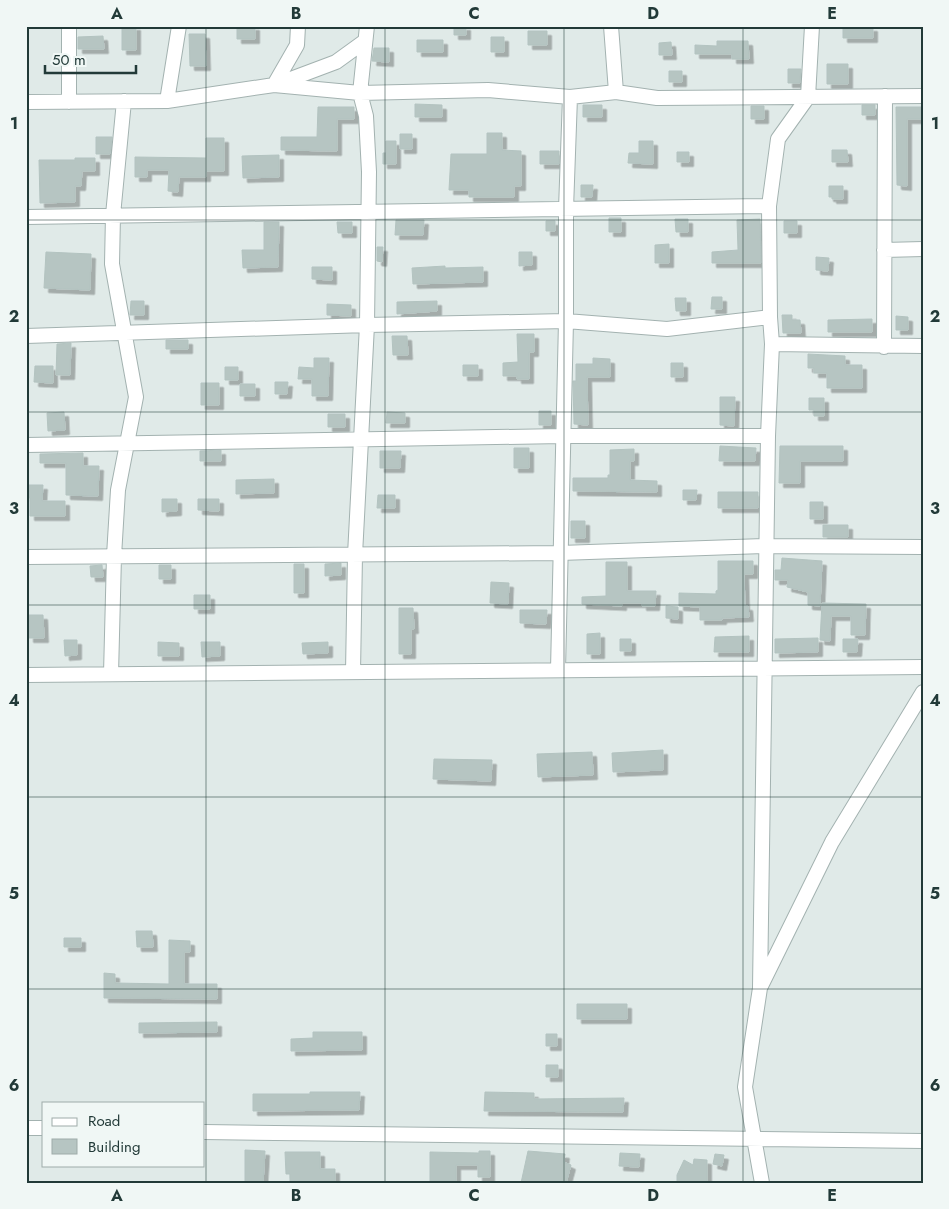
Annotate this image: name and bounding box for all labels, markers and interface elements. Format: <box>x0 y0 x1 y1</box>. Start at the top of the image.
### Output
text: A <box>110 2 123 25</box>
text: B <box>291 2 301 25</box>
text: C <box>468 2 480 25</box>
text: D <box>647 2 659 25</box>
text: E <box>827 2 837 25</box>
scale bar <box>45 42 136 74</box>
text: 50 m <box>52 49 86 71</box>
text: 1 <box>10 112 18 135</box>
text: 1 <box>931 112 939 135</box>
text: 2 <box>9 305 19 328</box>
text: 2 <box>930 305 940 328</box>
text: 3 <box>9 497 19 520</box>
text: 3 <box>930 497 940 520</box>
text: 4 <box>8 689 20 712</box>
text: 4 <box>929 689 941 712</box>
text: 5 <box>9 882 19 905</box>
text: 5 <box>930 882 940 905</box>
text: 6 <box>9 1074 19 1097</box>
text: 6 <box>930 1074 940 1097</box>
legend <box>42 1102 205 1166</box>
text: Road <box>88 1110 120 1132</box>
text: Building <box>88 1136 140 1158</box>
text: A <box>110 1184 123 1207</box>
text: B <box>291 1184 301 1207</box>
text: C <box>468 1184 480 1207</box>
text: D <box>647 1184 659 1207</box>
text: E <box>827 1184 837 1207</box>

